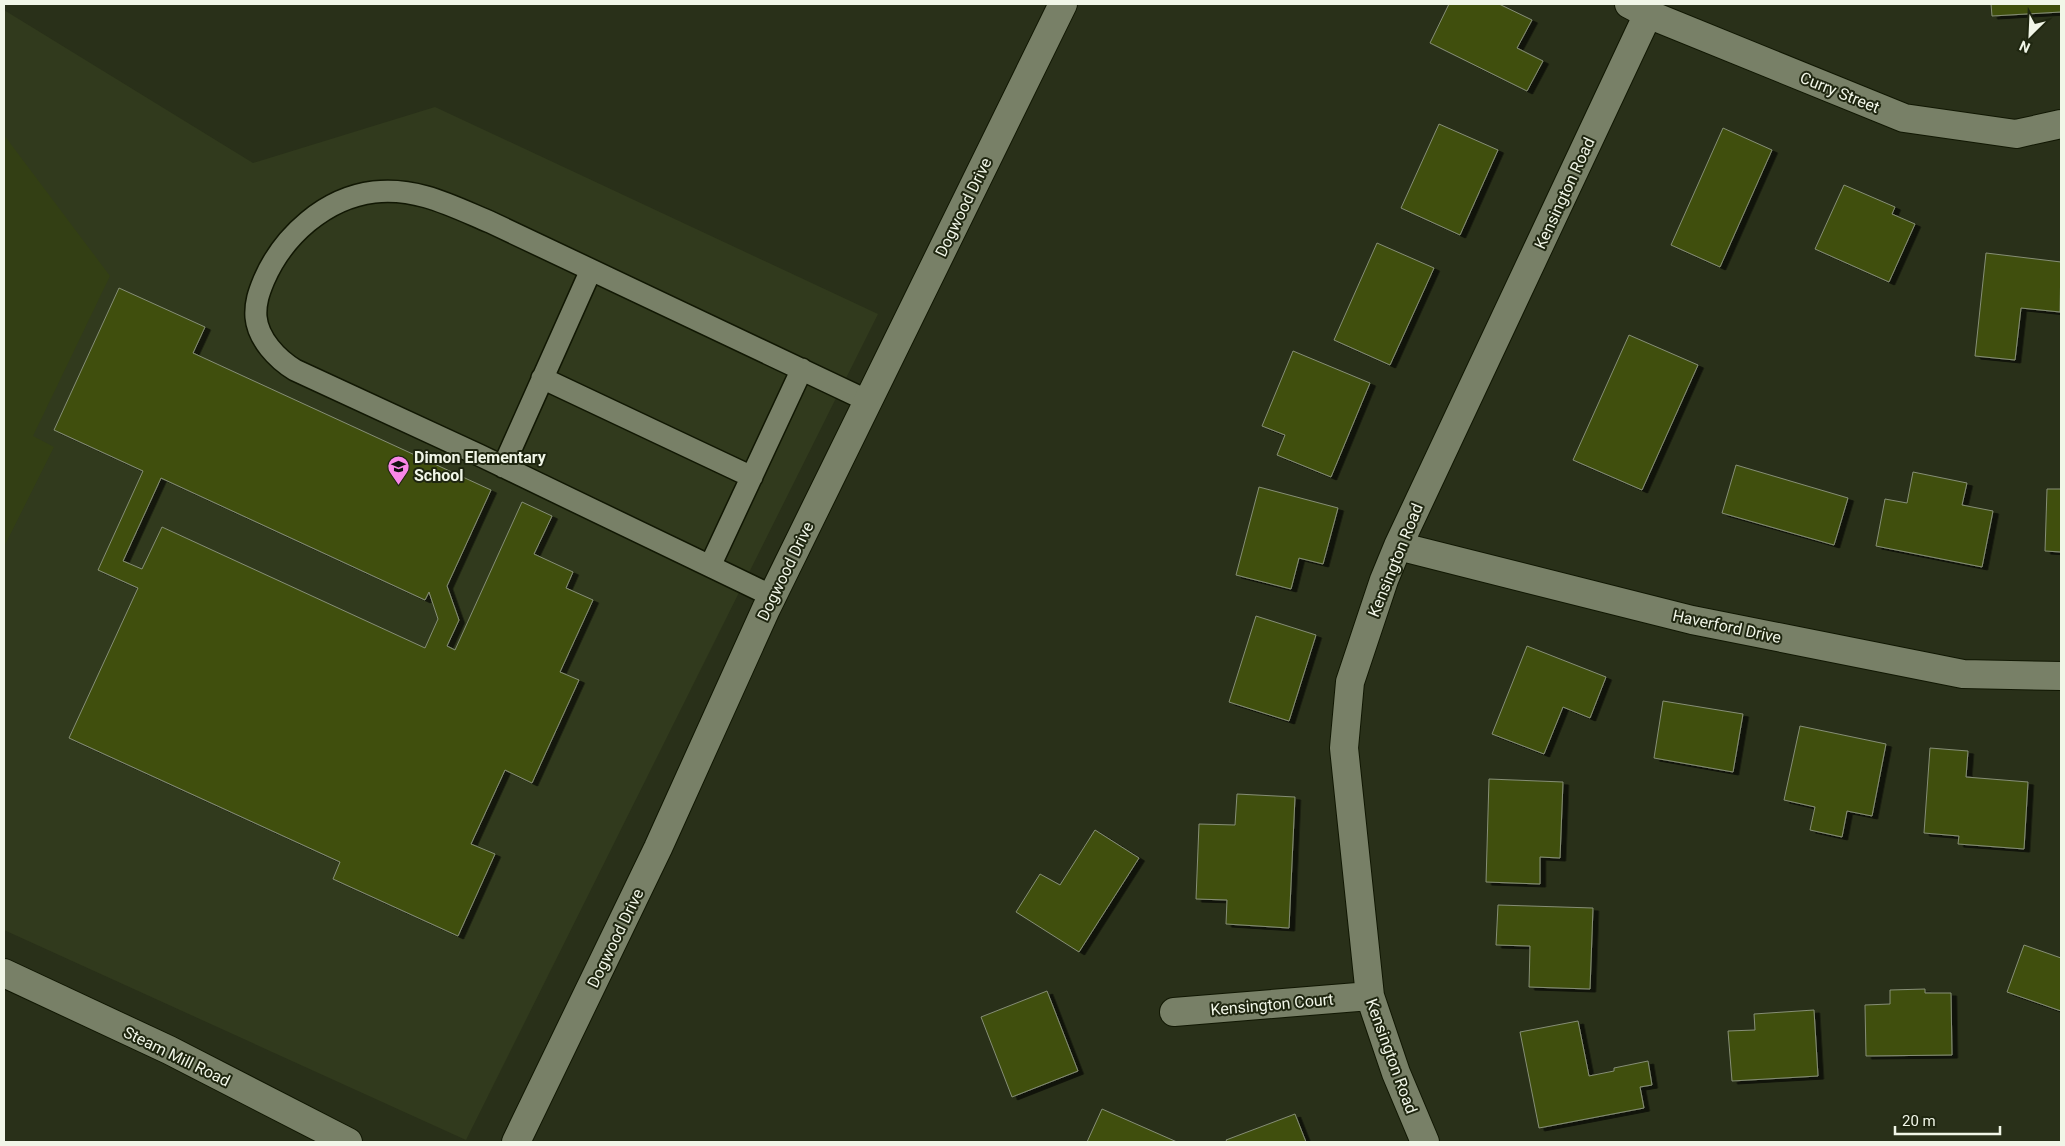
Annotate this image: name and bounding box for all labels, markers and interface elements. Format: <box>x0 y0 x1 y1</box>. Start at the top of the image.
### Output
north arrow <box>2005 10 2055 60</box>
text: N <box>2017 38 2032 56</box>
street label: Curry Street <box>1797 68 1882 117</box>
street label: Kensington Road <box>1530 134 1599 252</box>
street label: Dogwood Drive <box>931 155 996 260</box>
place label: Dimon Elementary School <box>414 448 547 485</box>
school or university icon: Dimon Elementary School <box>386 454 410 485</box>
street label: Kensington Road <box>1364 501 1427 620</box>
street label: Dogwood Drive <box>753 519 818 624</box>
street label: Haverford Drive <box>1671 606 1783 647</box>
street label: Dogwood Drive <box>583 886 648 991</box>
street label: Kensington Court <box>1210 990 1334 1019</box>
street label: Kensington Road <box>1362 996 1421 1116</box>
street label: Steam Mill Road <box>120 1022 233 1090</box>
scale bar <box>1895 1104 2000 1136</box>
text: 20 m <box>1902 1112 1936 1130</box>

